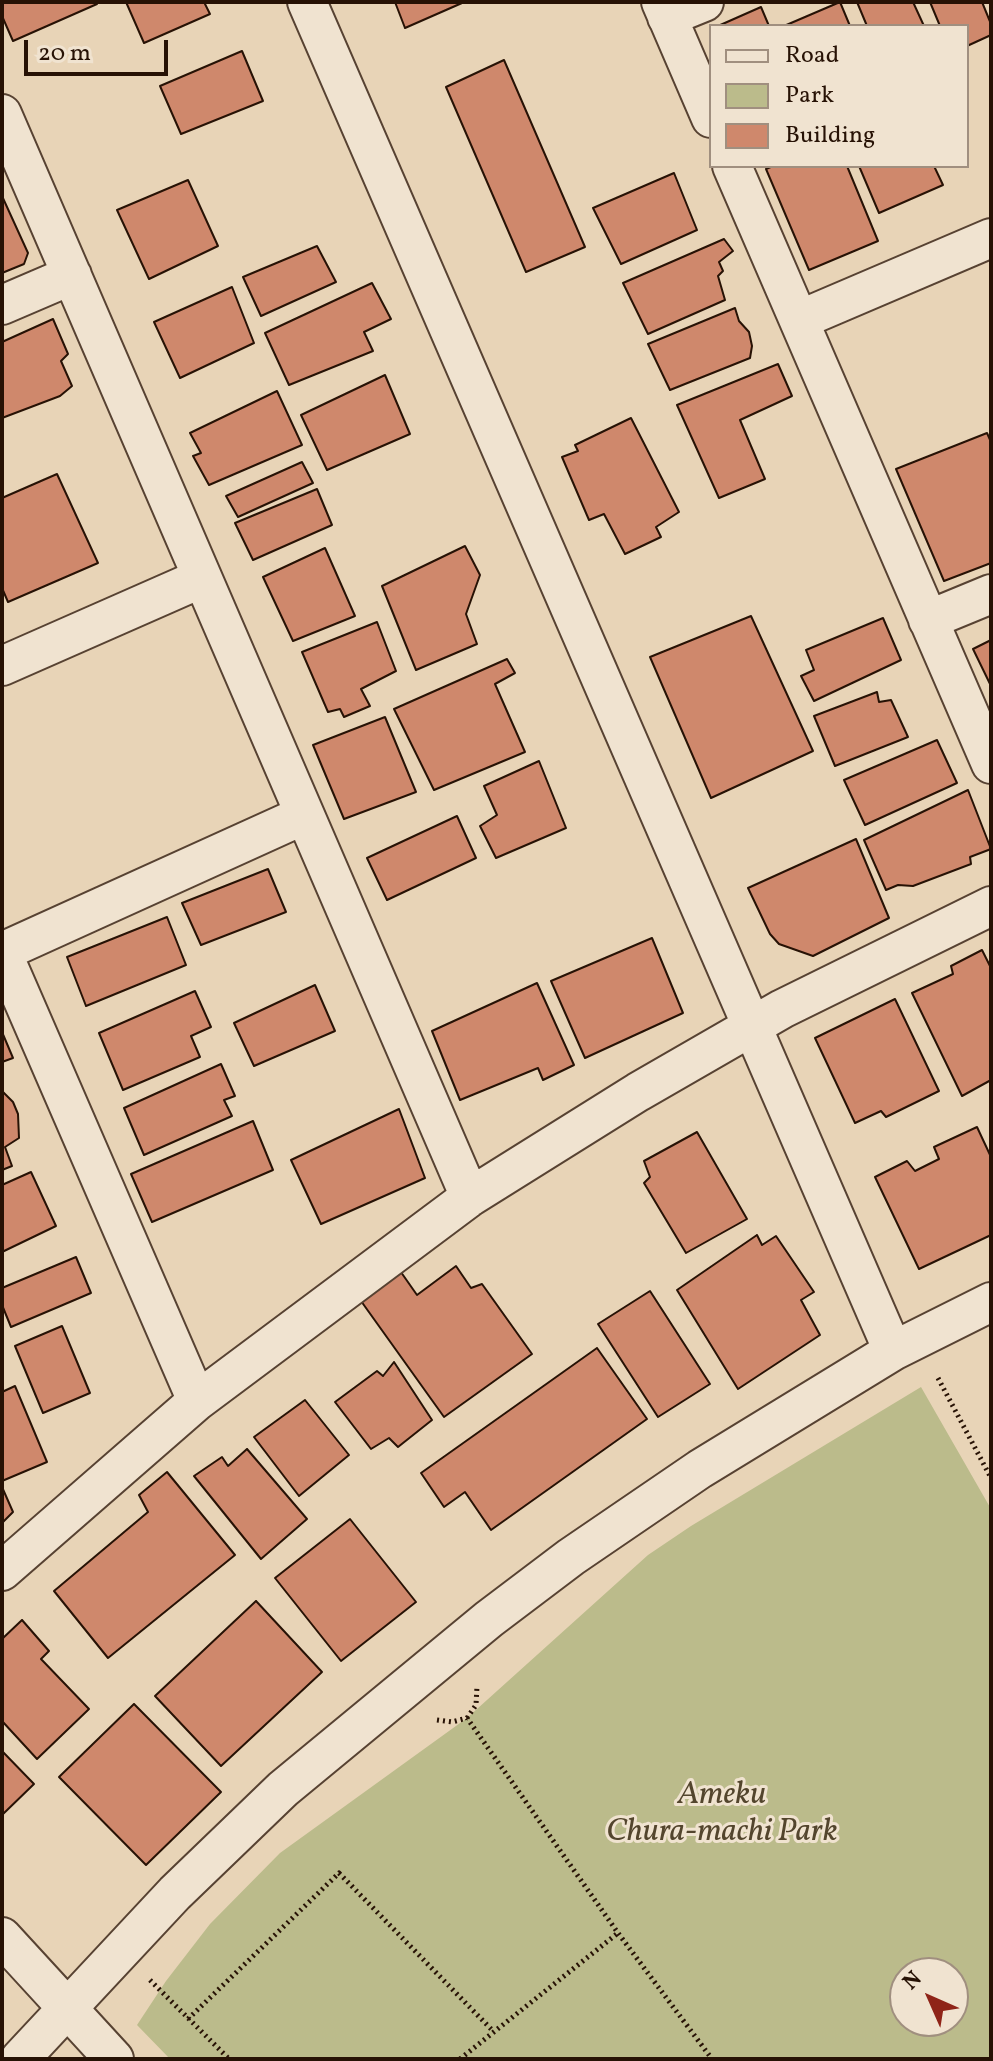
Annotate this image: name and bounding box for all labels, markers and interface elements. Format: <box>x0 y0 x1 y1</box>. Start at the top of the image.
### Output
scale bar <box>28 24 172 74</box>
legend <box>709 24 969 168</box>
text: 20 m <box>38 37 91 71</box>
text: Road <box>785 39 839 73</box>
text: Park <box>785 79 834 113</box>
text: Building <box>785 119 875 153</box>
park label: Ameku Chura-machi Park <box>606 1778 838 1853</box>
north arrow <box>889 1957 969 2037</box>
text: N <box>896 1964 930 1998</box>

